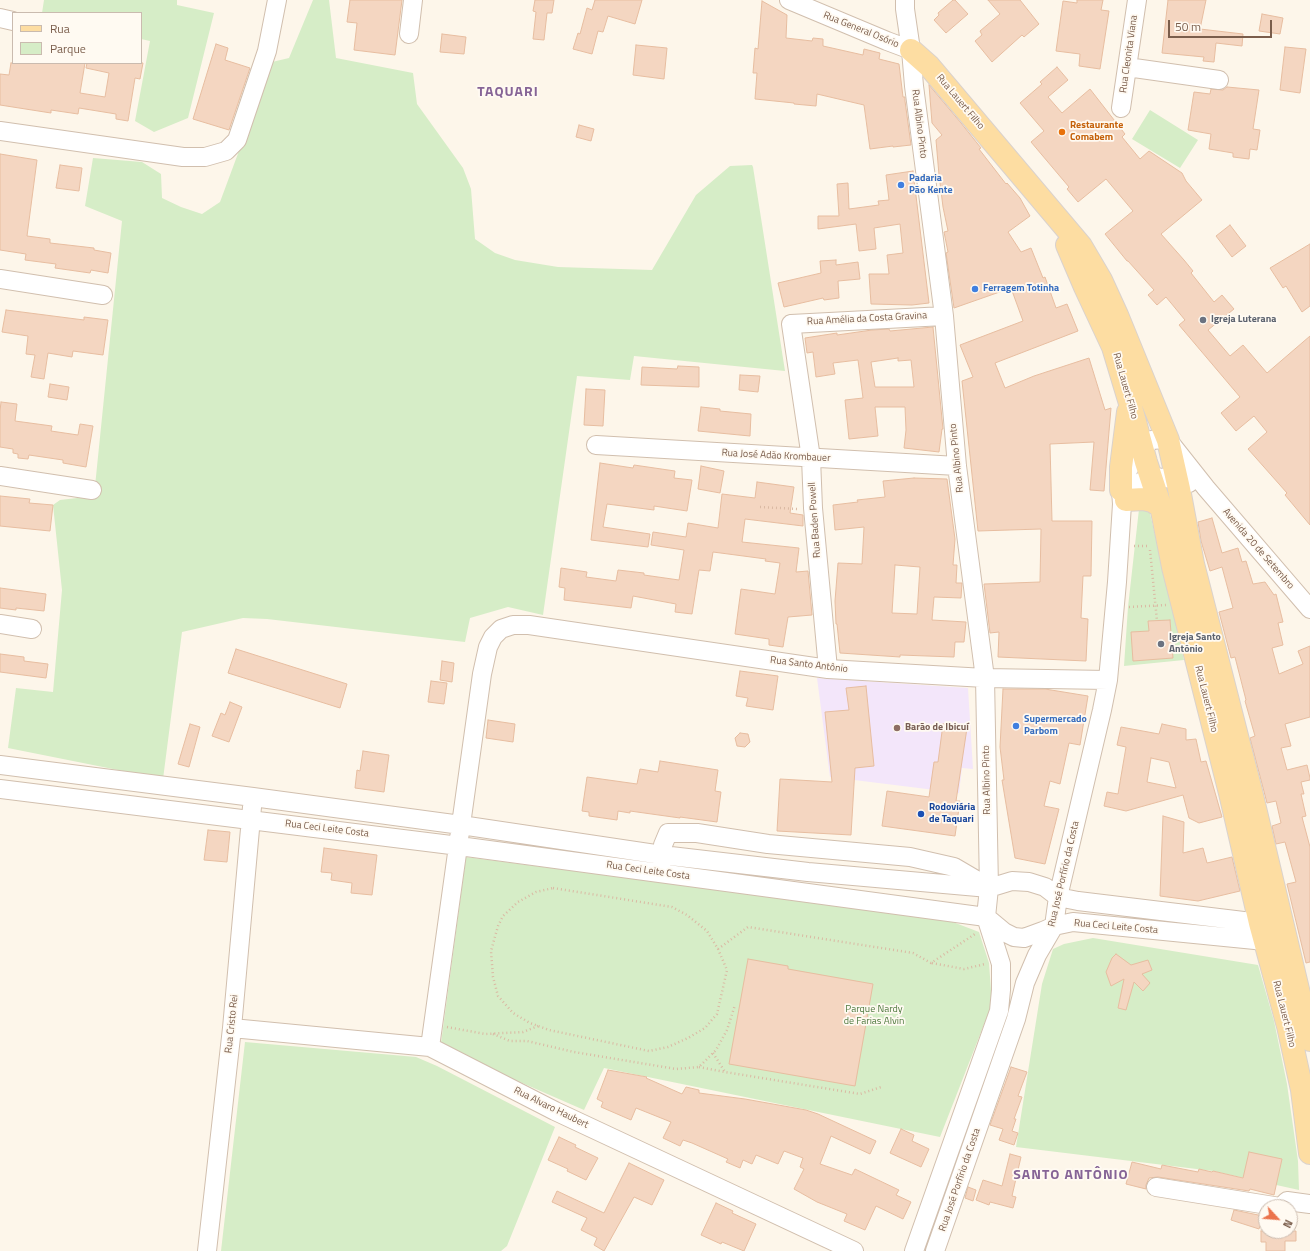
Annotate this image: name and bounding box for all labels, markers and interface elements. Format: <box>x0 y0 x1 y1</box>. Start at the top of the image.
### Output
street label: Rua General Osório <box>821 9 901 51</box>
legend <box>12 12 142 64</box>
scale bar <box>1170 12 1274 38</box>
street label: Rua Cleonita Viana <box>1118 14 1140 94</box>
text: 50 m <box>1175 17 1201 36</box>
text: Rua <box>50 19 70 38</box>
text: Parque <box>50 39 86 58</box>
street label: Rua Lauert Filho <box>933 72 987 132</box>
district label: TAQUARI <box>477 85 539 101</box>
street label: Rua Albino Pinto <box>909 89 929 159</box>
place label: Restaurante Comabem <box>1070 120 1123 144</box>
marker: Restaurante Comabem <box>1057 127 1067 137</box>
place label: Padaria Pão Kente <box>909 173 953 196</box>
marker: Padaria Pão Kente <box>896 180 906 190</box>
place label: Ferragem Totinha <box>983 283 1059 295</box>
marker: Ferragem Totinha <box>970 284 980 294</box>
street label: Rua Amélia da Costa Gravina <box>807 310 927 328</box>
place label: Igreja Luterana <box>1211 314 1276 326</box>
marker: Igreja Luterana <box>1198 315 1208 325</box>
street label: Rua Lauert Filho <box>1110 351 1140 421</box>
street label: Rua Albino Pinto <box>947 423 967 493</box>
street label: Rua José Adão Krombauer <box>721 447 831 465</box>
street label: Rua Baden Powell <box>806 482 824 558</box>
street label: Avenida 20 de Setembro <box>1220 506 1296 592</box>
place label: Igreja Santo Antônio <box>1169 632 1221 656</box>
marker: Igreja Santo Antônio <box>1156 639 1166 649</box>
street label: Rua Santo Antônio <box>769 654 849 676</box>
street label: Rua Lauert Filho <box>1192 664 1220 734</box>
place label: Supermercado Parbom <box>1024 714 1087 738</box>
marker: Supermercado Parbom <box>1011 721 1021 731</box>
place label: Barão de Ibicuí <box>905 722 969 734</box>
marker: Barão de Ibicuí <box>892 723 902 733</box>
street label: Rua Albino Pinto <box>980 745 994 815</box>
place label: Rodoviária de Taquari <box>929 802 975 826</box>
marker: Rodoviária de Taquari <box>916 809 926 819</box>
street label: Rua Ceci Leite Costa <box>284 818 370 840</box>
street label: Rua José Porfírio da Costa <box>1046 820 1082 928</box>
street label: Rua Ceci Leite Costa <box>605 859 691 883</box>
street label: Rua Ceci Leite Costa <box>1073 917 1159 937</box>
street label: Rua Lauert Filho <box>1270 979 1298 1049</box>
street label: Rua Cristo Rei <box>223 994 241 1054</box>
park label: Parque Nardy de Farias Alvin <box>844 1004 904 1028</box>
street label: Rua Alvaro Haubert <box>512 1085 590 1131</box>
street label: Rua José Porfírio da Costa <box>937 1127 983 1233</box>
district label: SANTO ANTÔNIO <box>1013 1168 1129 1184</box>
north arrow <box>1258 1199 1298 1239</box>
text: N <box>1279 1217 1297 1231</box>

